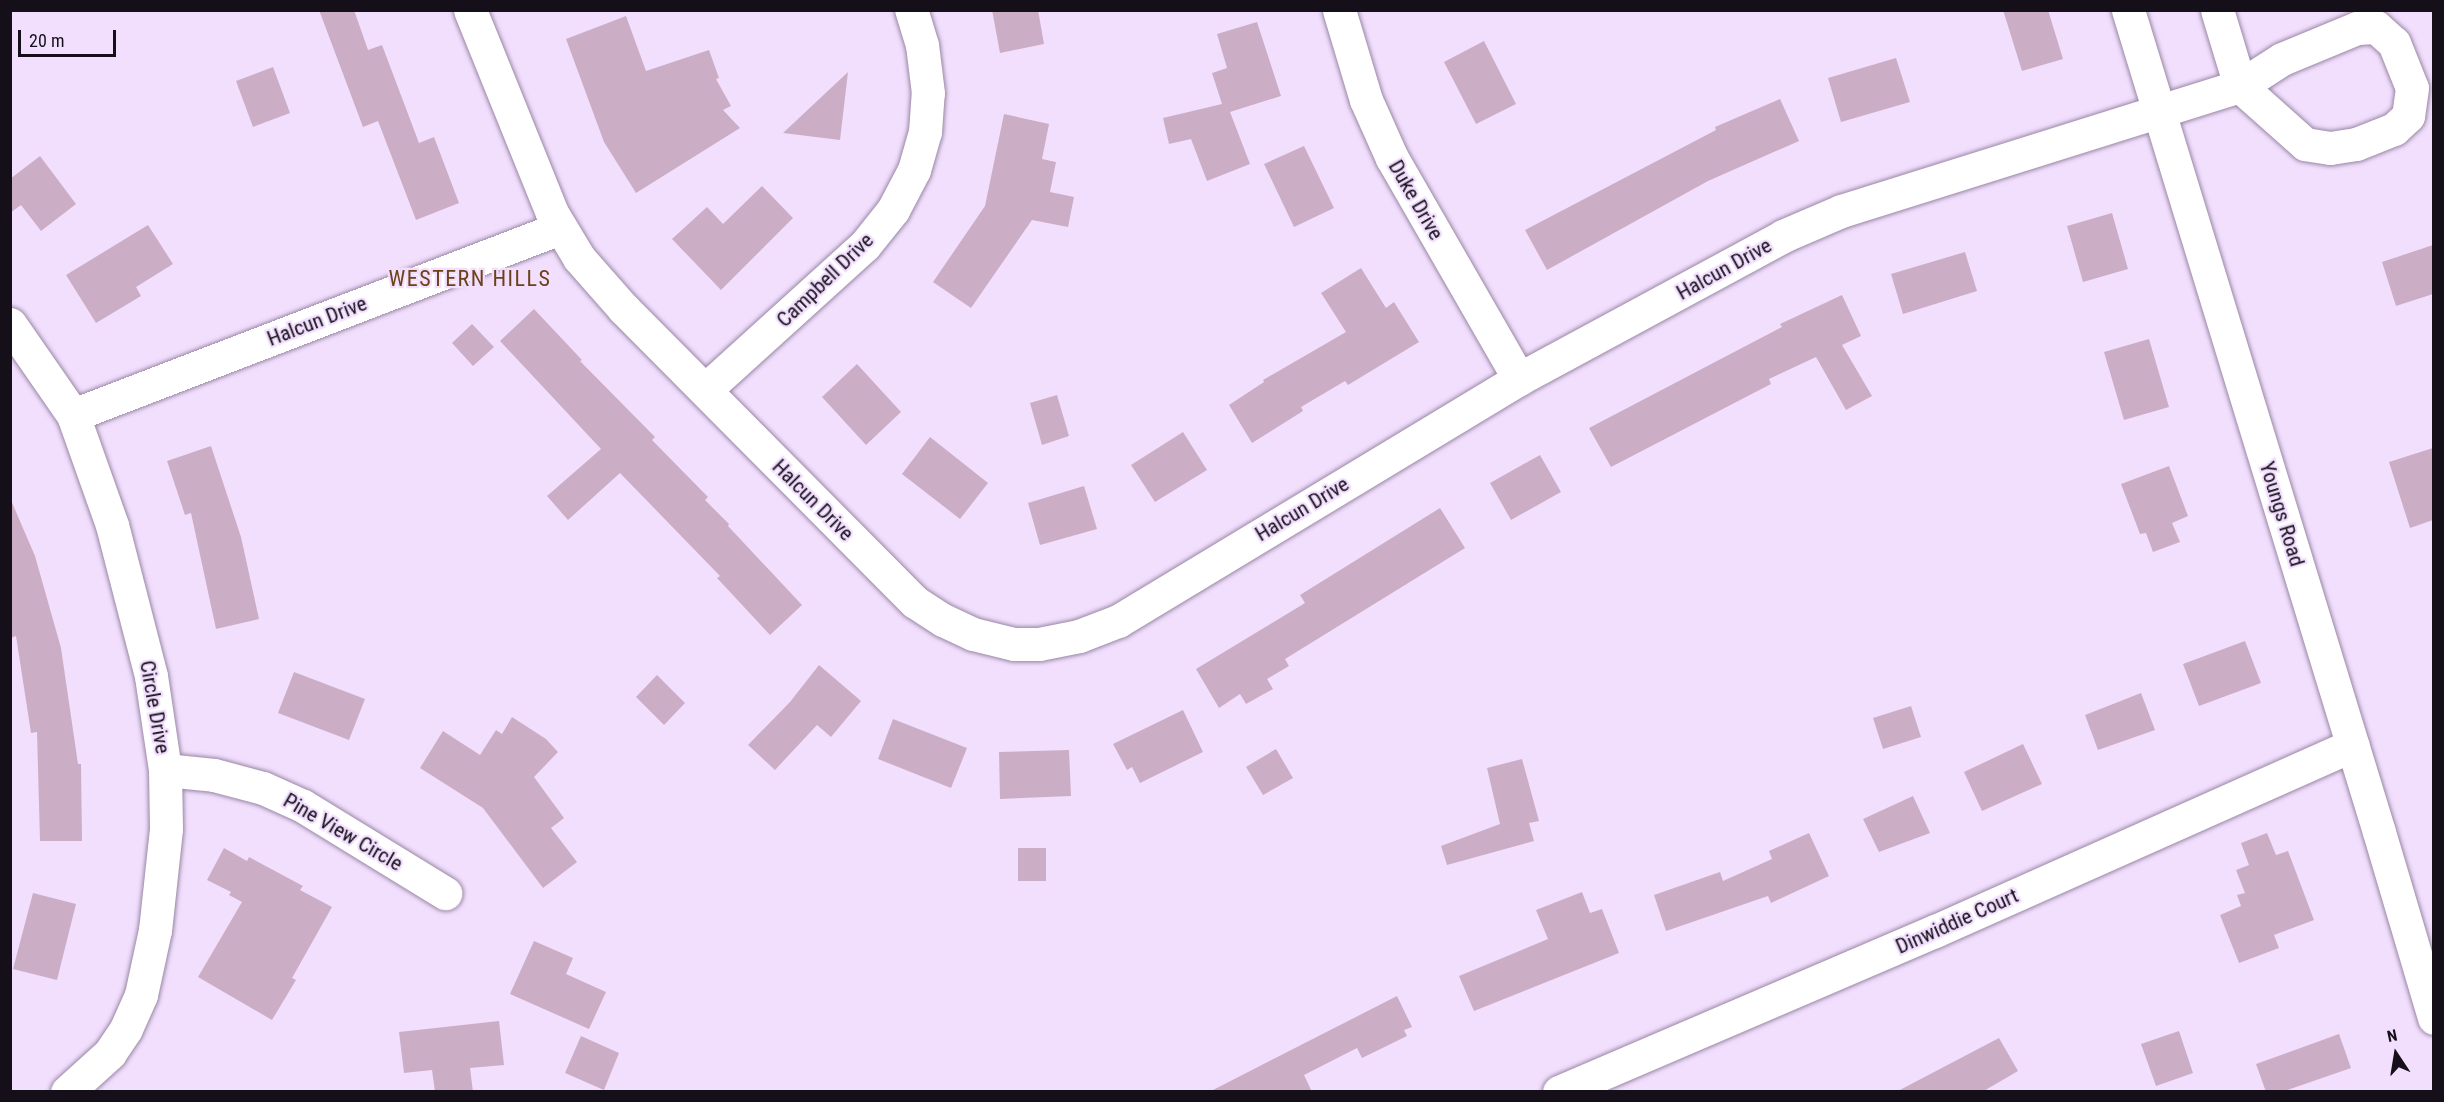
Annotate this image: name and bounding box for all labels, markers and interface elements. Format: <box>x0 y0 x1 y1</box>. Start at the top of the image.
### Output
scale bar <box>21 18 118 56</box>
text: 20 m <box>29 30 64 51</box>
street label: Duke Drive <box>1383 156 1449 244</box>
street label: Campbell Drive <box>771 228 879 332</box>
street label: Halcun Drive <box>1672 233 1776 305</box>
district label: WESTERN HILLS <box>389 266 551 292</box>
street label: Halcun Drive <box>264 290 370 352</box>
street label: Halcun Drive <box>767 454 859 546</box>
street label: Youngs Road <box>2254 459 2310 569</box>
street label: Halcun Drive <box>1251 471 1353 547</box>
street label: Circle Drive <box>134 659 176 755</box>
street label: Pine View Circle <box>279 788 407 876</box>
street label: Dinwiddie Court <box>1892 883 2022 959</box>
north arrow <box>2366 1024 2426 1084</box>
text: N <box>2385 1026 2399 1046</box>

